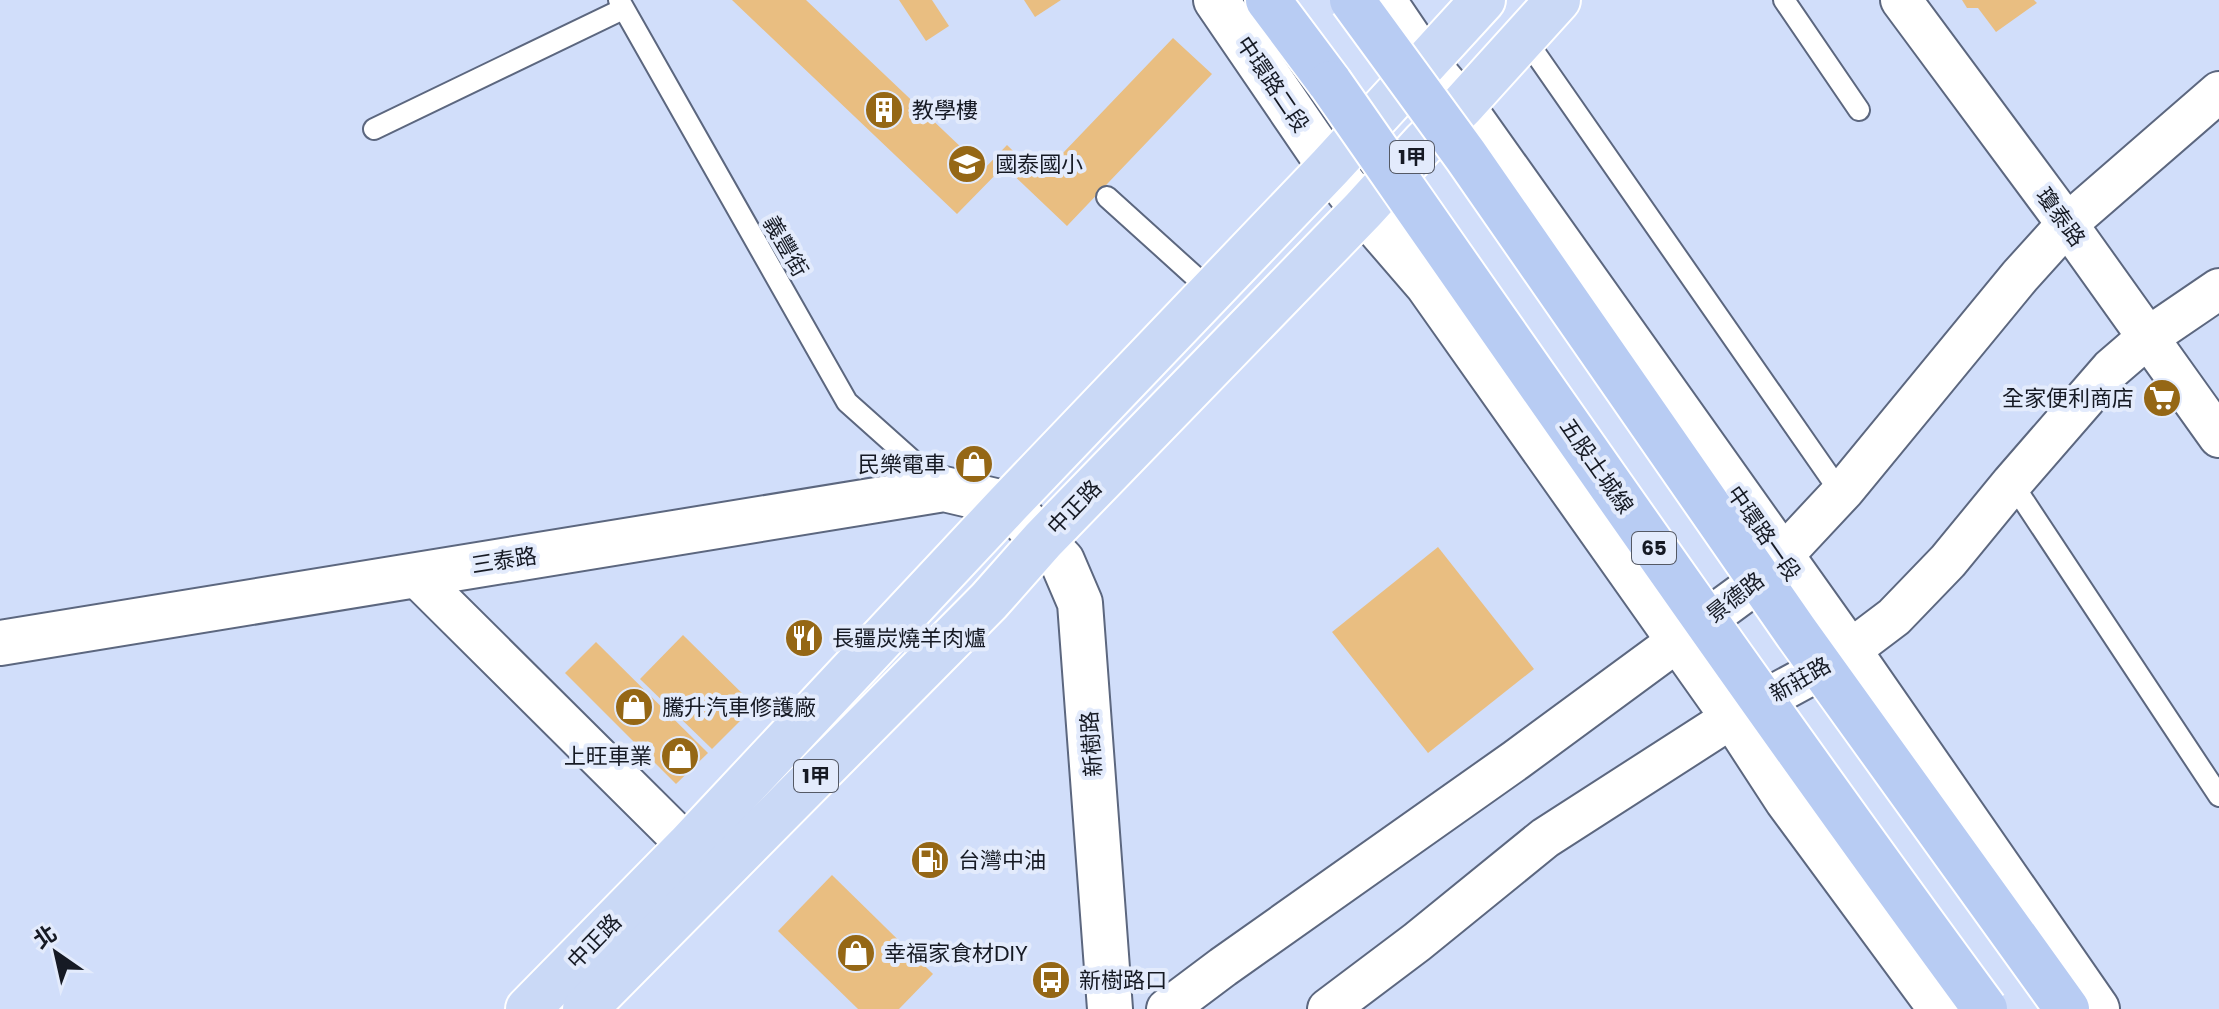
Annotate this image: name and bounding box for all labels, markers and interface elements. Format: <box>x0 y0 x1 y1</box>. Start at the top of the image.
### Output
street label: 中環路二段 <box>1229 30 1316 139</box>
building icon: 教學樓 <box>863 89 905 131</box>
place label: 教學樓 <box>912 95 978 126</box>
road number: 1甲 <box>1390 141 1434 173</box>
school or university icon: 國泰國小 <box>946 143 988 185</box>
place label: 國泰國小 <box>995 149 1083 180</box>
street label: 瓊泰路 <box>2029 181 2093 253</box>
street label: 義豐街 <box>756 210 815 283</box>
supermarket icon: 全家便利商店 <box>2141 377 2183 419</box>
place label: 全家便利商店 <box>2002 383 2134 414</box>
street label: 五股土城線 <box>1552 412 1641 520</box>
shop icon: 民樂電車 <box>953 443 995 485</box>
place label: 民樂電車 <box>858 449 946 480</box>
street label: 中正路 <box>1040 473 1108 542</box>
street label: 中環路一段 <box>1719 479 1808 587</box>
road number: 65 <box>1632 532 1676 564</box>
street label: 三泰路 <box>469 540 539 581</box>
street label: 景德路 <box>1700 565 1771 630</box>
restaurant icon: 長疆炭燒羊肉爐 <box>783 617 825 659</box>
place label: 長疆炭燒羊肉爐 <box>832 623 986 654</box>
street label: 新莊路 <box>1764 650 1837 709</box>
shop icon: 騰升汽車修護廠 <box>613 686 655 728</box>
place label: 騰升汽車修護廠 <box>662 692 816 723</box>
street label: 新樹路 <box>1074 710 1109 778</box>
shop icon: 上旺車業 <box>659 735 701 777</box>
place label: 上旺車業 <box>564 741 652 772</box>
road number: 1甲 <box>794 760 838 792</box>
fuel station icon: 台灣中油 <box>909 839 951 881</box>
place label: 台灣中油 <box>958 845 1046 876</box>
street label: 中正路 <box>560 907 628 976</box>
north arrow <box>16 913 96 993</box>
text: 北 <box>27 918 63 956</box>
shop icon: 幸福家食材DIY <box>835 932 877 974</box>
place label: 幸福家食材DIY <box>884 938 1028 969</box>
bus stop icon: 新樹路口 <box>1030 959 1072 1001</box>
place label: 新樹路口 <box>1079 965 1167 996</box>

